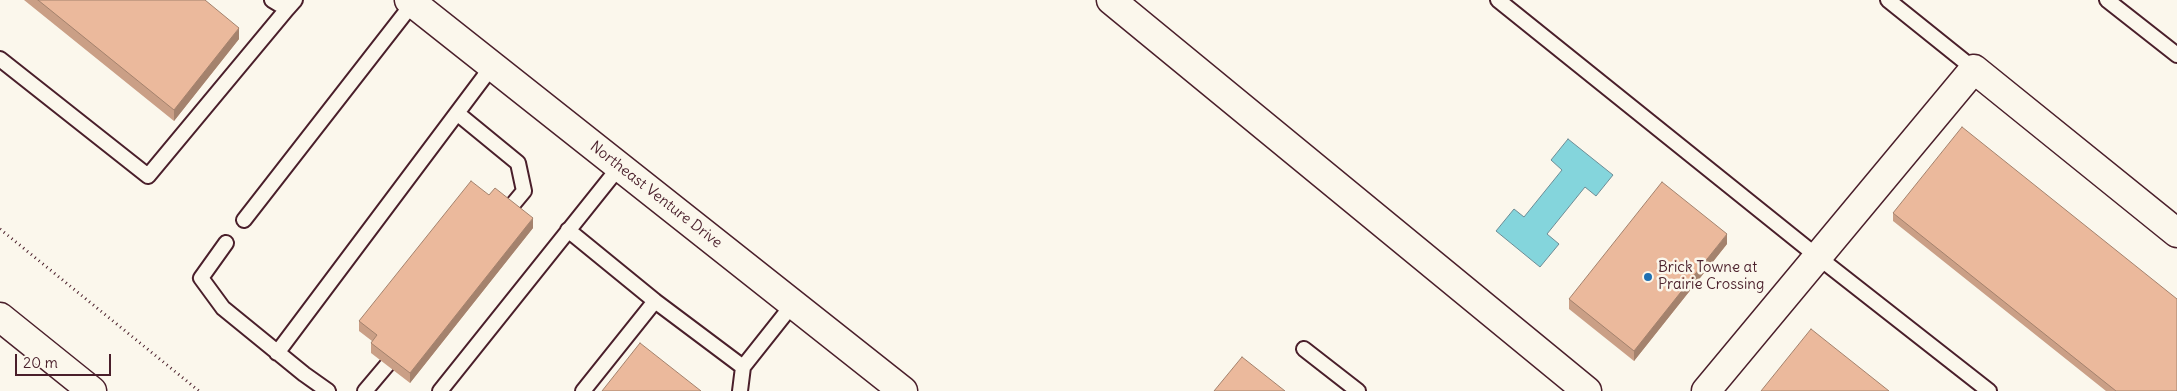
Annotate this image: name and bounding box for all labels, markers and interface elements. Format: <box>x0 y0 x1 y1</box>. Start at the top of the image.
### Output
street label: Northeast Venture Drive <box>586 138 726 252</box>
place label: Brick Towne at Prairie Crossing <box>1658 259 1764 294</box>
marker: Brick Towne at Prairie Crossing <box>1642 271 1654 283</box>
scale bar <box>18 344 114 376</box>
text: 20 m <box>23 353 58 372</box>

